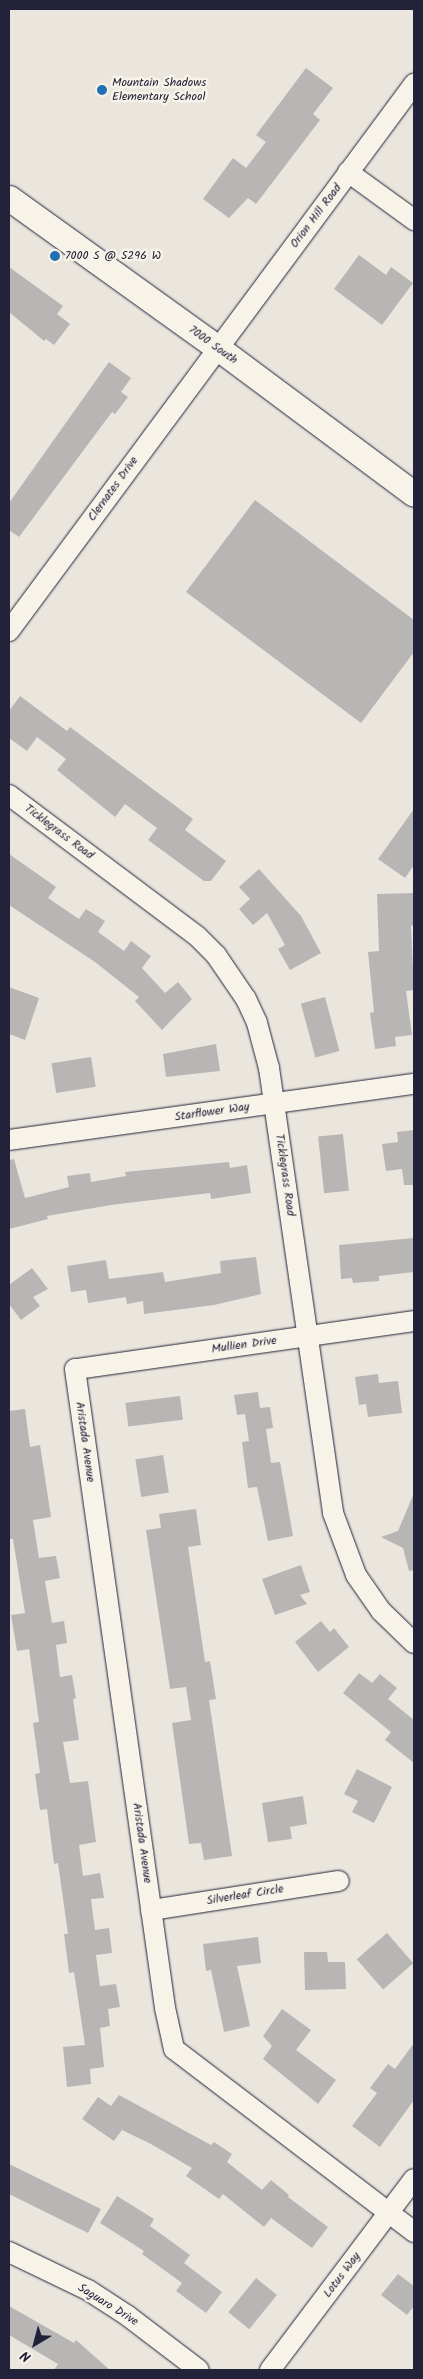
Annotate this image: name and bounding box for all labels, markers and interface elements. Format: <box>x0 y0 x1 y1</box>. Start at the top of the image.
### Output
place label: Mountain Shadows Elementary School <box>112 76 206 104</box>
marker: Mountain Shadows Elementary School <box>96 84 108 96</box>
street label: Orion Hill Road <box>287 181 345 251</box>
place label: 7000 S @ 5296 W <box>65 249 161 263</box>
marker: 7000 S @ 5296 W <box>49 250 61 262</box>
street label: 7000 South <box>186 322 240 368</box>
street label: Clernates Drive <box>85 454 141 524</box>
street label: Ticklegrass Road <box>22 801 96 863</box>
street label: Starflower Way <box>174 1100 250 1124</box>
street label: Ticklegrass Road <box>272 1133 298 1217</box>
street label: Mullien Drive <box>211 1333 277 1357</box>
street label: Aristada Avenue <box>72 1401 98 1483</box>
street label: Aristada Avenue <box>129 1802 155 1884</box>
street label: Silverleaf Circle <box>206 1882 284 1908</box>
street label: Lotus Way <box>320 2250 364 2300</box>
street label: Saguaro Drive <box>75 2281 141 2329</box>
north arrow <box>10 2319 60 2369</box>
text: N <box>16 2345 36 2367</box>

